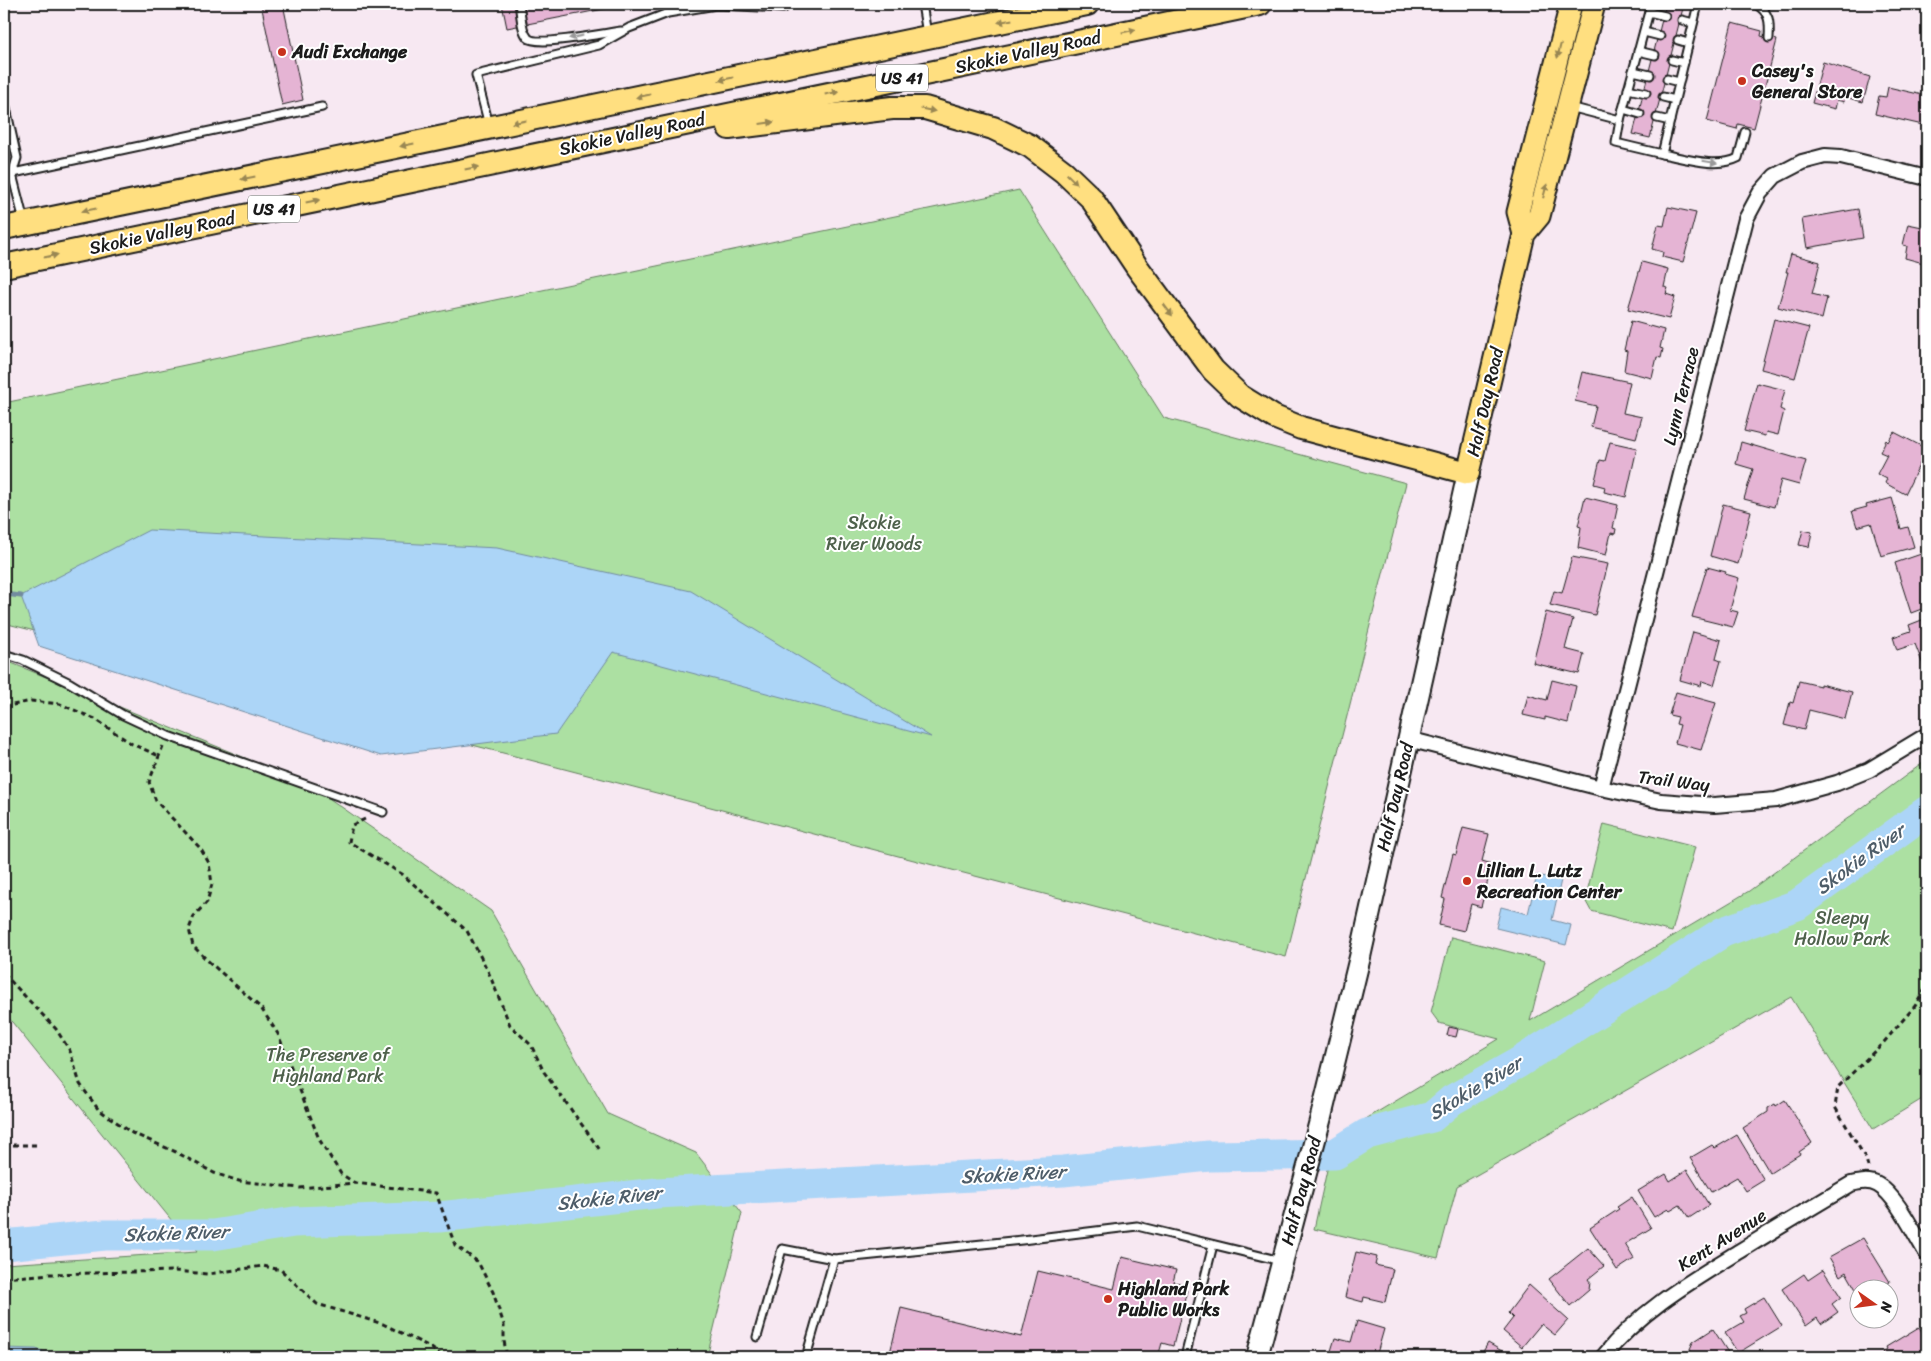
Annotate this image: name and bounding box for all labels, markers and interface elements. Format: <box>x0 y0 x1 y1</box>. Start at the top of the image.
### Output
one-way arrow <box>997 17 1013 25</box>
street label: Skokie Valley Road <box>952 21 1105 83</box>
one-way arrow <box>1121 27 1136 35</box>
one-way arrow <box>567 34 583 42</box>
place label: Audi Exchange <box>291 36 408 68</box>
one-way arrow <box>1555 43 1563 58</box>
marker: Audi Exchange <box>276 46 288 58</box>
place label: Casey's General Store <box>1751 55 1863 108</box>
road number: US 41 <box>876 64 928 92</box>
one-way arrow <box>718 75 734 83</box>
marker: Casey's General Store <box>1736 75 1748 87</box>
one-way arrow <box>825 88 841 96</box>
one-way arrow <box>635 93 651 101</box>
street label: Skokie Valley Road <box>556 103 709 165</box>
one-way arrow <box>920 106 936 114</box>
one-way arrow <box>511 118 526 126</box>
one-way arrow <box>759 119 775 127</box>
one-way arrow <box>400 141 415 149</box>
one-way arrow <box>1702 159 1718 167</box>
one-way arrow <box>465 164 480 172</box>
one-way arrow <box>1066 173 1078 185</box>
one-way arrow <box>241 174 256 182</box>
one-way arrow <box>1541 184 1549 199</box>
road number: US 41 <box>248 195 300 222</box>
one-way arrow <box>306 197 321 205</box>
street label: Skokie Valley Road <box>86 202 239 264</box>
one-way arrow <box>81 207 97 215</box>
one-way arrow <box>44 252 60 260</box>
one-way arrow <box>1163 303 1174 316</box>
street label: Half Day Road <box>1457 343 1513 460</box>
street label: Lynn Terrace <box>1653 343 1709 449</box>
park label: Skokie River Woods <box>826 507 922 560</box>
street label: Half Day Road <box>1367 738 1423 855</box>
street label: Trail Way <box>1636 761 1712 801</box>
water label: Skokie River <box>1808 813 1914 903</box>
place label: Lillian L. Lutz Recreation Center <box>1476 855 1623 908</box>
marker: Lillian L. Lutz Recreation Center <box>1461 875 1473 887</box>
park label: Sleepy Hollow Park <box>1794 902 1890 955</box>
park label: The Preserve of Highland Park <box>266 1039 392 1092</box>
water label: Skokie River <box>1422 1045 1531 1129</box>
street label: Half Day Road <box>1271 1132 1331 1249</box>
water label: Skokie River <box>960 1155 1069 1193</box>
water label: Skokie River <box>555 1176 666 1220</box>
street label: Kent Avenue <box>1671 1200 1773 1280</box>
water label: Skokie River <box>123 1215 232 1251</box>
place label: Highland Park Public Works <box>1117 1273 1230 1326</box>
north arrow <box>1848 1278 1898 1328</box>
marker: Highland Park Public Works <box>1102 1293 1114 1305</box>
text: N <box>1873 1298 1900 1315</box>

